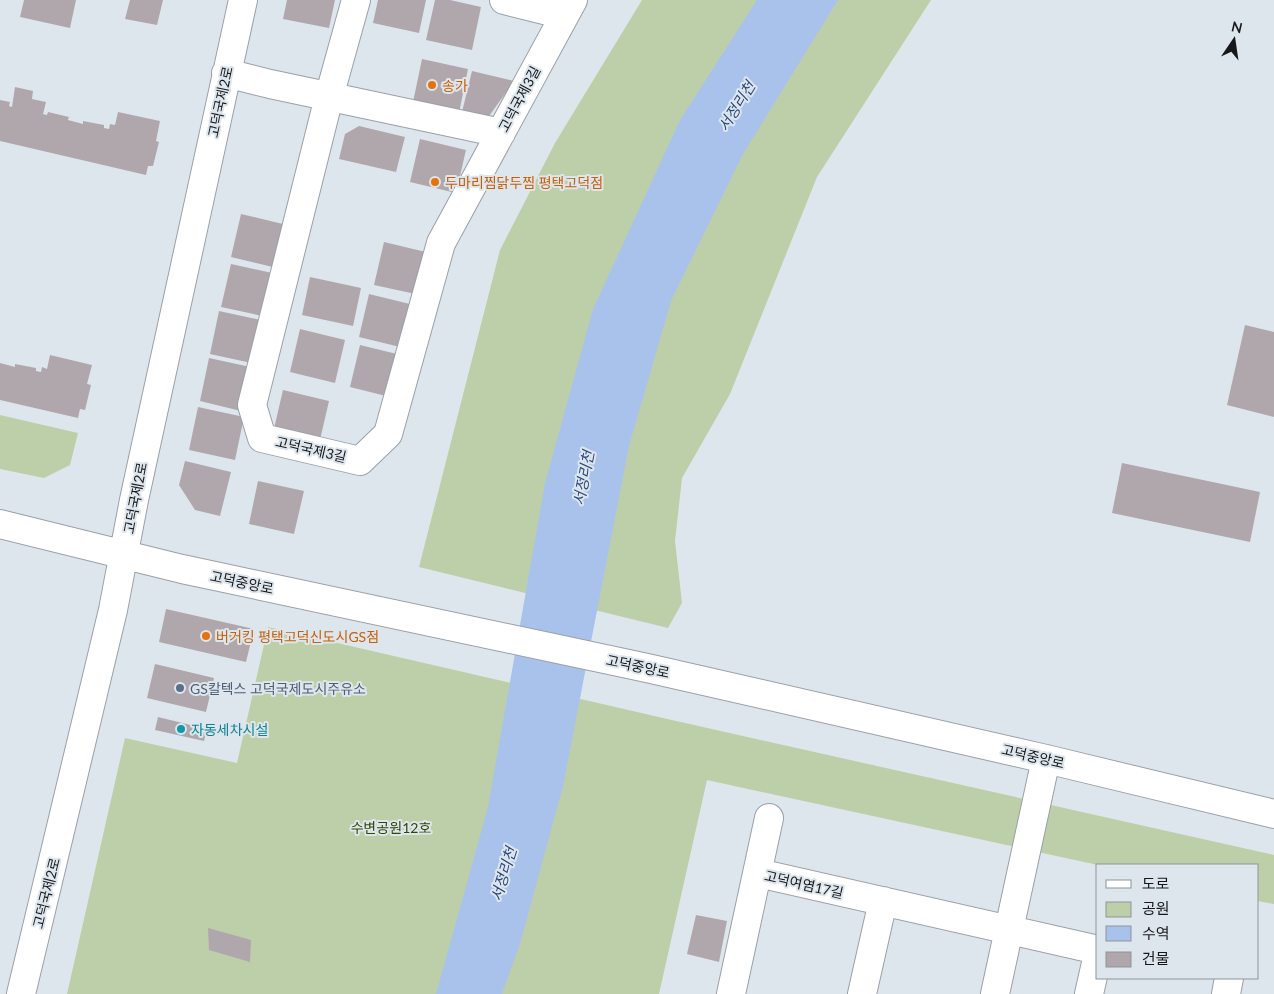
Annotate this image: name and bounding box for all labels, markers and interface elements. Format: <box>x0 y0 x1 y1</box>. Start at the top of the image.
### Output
north arrow <box>1209 15 1259 65</box>
text: N <box>1230 17 1244 36</box>
street label: 고덕국제3길 <box>494 63 544 135</box>
street label: 고덕국제2로 <box>204 65 236 139</box>
water label: 서정리천 <box>714 76 759 134</box>
place label: 송가 <box>442 77 468 94</box>
marker: 송가 <box>426 79 438 91</box>
place label: 두마리찜닭두찜 평택고덕점 <box>445 174 603 191</box>
marker: 두마리찜닭두찜 평택고덕점 <box>429 176 441 188</box>
street label: 고덕국제3길 <box>274 433 348 465</box>
water label: 서정리천 <box>569 447 598 507</box>
street label: 고덕국제2로 <box>120 461 150 535</box>
street label: 고덕중앙로 <box>209 567 275 597</box>
place label: 버거킹 평택고덕신도시GS점 <box>216 628 379 645</box>
marker: 버거킹 평택고덕신도시GS점 <box>200 630 212 642</box>
street label: 고덕중앙로 <box>605 651 671 681</box>
place label: GS칼텍스 고덕국제도시주유소 <box>190 680 366 697</box>
marker: GS칼텍스 고덕국제도시주유소 <box>174 682 186 694</box>
place label: 자동세차시설 <box>191 721 268 738</box>
marker: 자동세차시설 <box>175 723 187 735</box>
street label: 고덕중앙로 <box>1000 740 1066 772</box>
park label: 수변공원12호 <box>351 819 431 836</box>
water label: 서정리천 <box>486 843 520 903</box>
street label: 고덕국제2로 <box>29 856 63 930</box>
legend <box>1096 864 1259 979</box>
street label: 고덕여염17길 <box>763 867 845 901</box>
text: 도로 <box>1142 874 1170 892</box>
text: 공원 <box>1142 899 1170 917</box>
text: 수역 <box>1142 924 1170 942</box>
text: 건물 <box>1142 949 1170 967</box>

